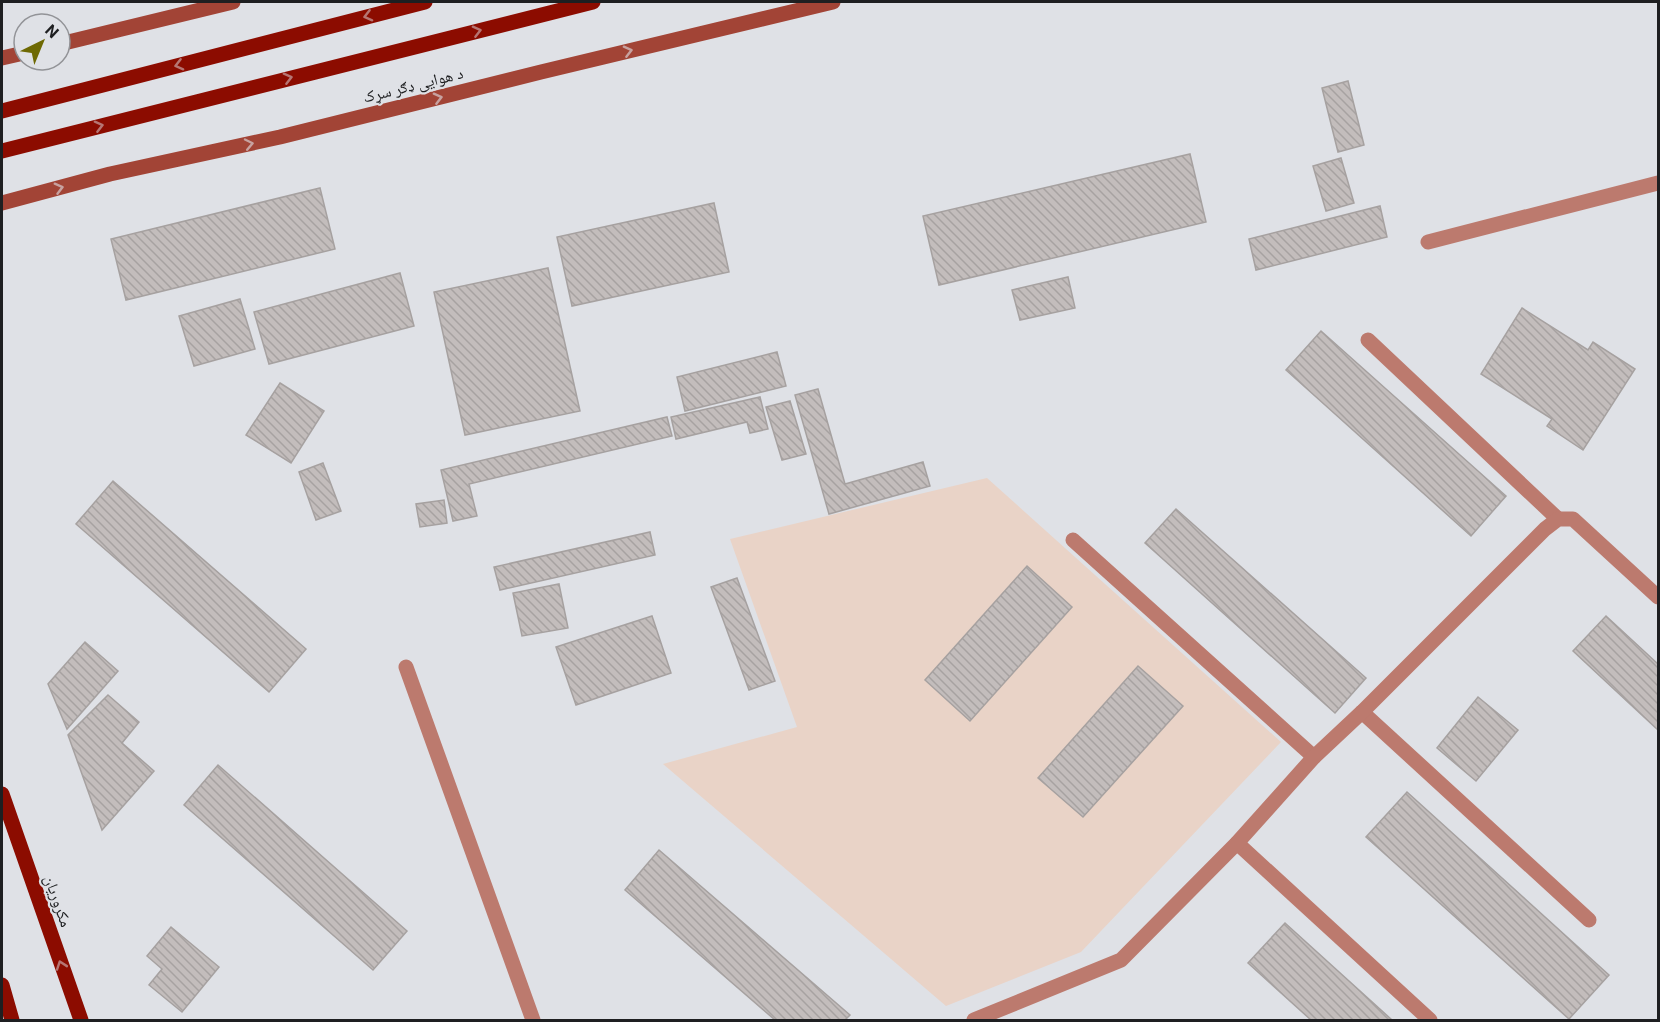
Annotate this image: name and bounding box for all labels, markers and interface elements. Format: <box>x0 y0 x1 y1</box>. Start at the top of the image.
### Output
one-way arrow <box>363 9 374 21</box>
north arrow <box>12 12 72 72</box>
text: N <box>41 21 62 42</box>
one-way arrow <box>472 25 482 38</box>
one-way arrow <box>622 45 632 58</box>
one-way arrow <box>175 57 185 70</box>
street label: د هوایی ډګر سړک <box>361 63 465 108</box>
one-way arrow <box>283 73 293 86</box>
one-way arrow <box>433 92 443 105</box>
one-way arrow <box>94 121 104 134</box>
one-way arrow <box>244 138 254 151</box>
one-way arrow <box>54 182 64 195</box>
street label: مکروریان <box>39 873 76 930</box>
one-way arrow <box>56 960 69 971</box>

